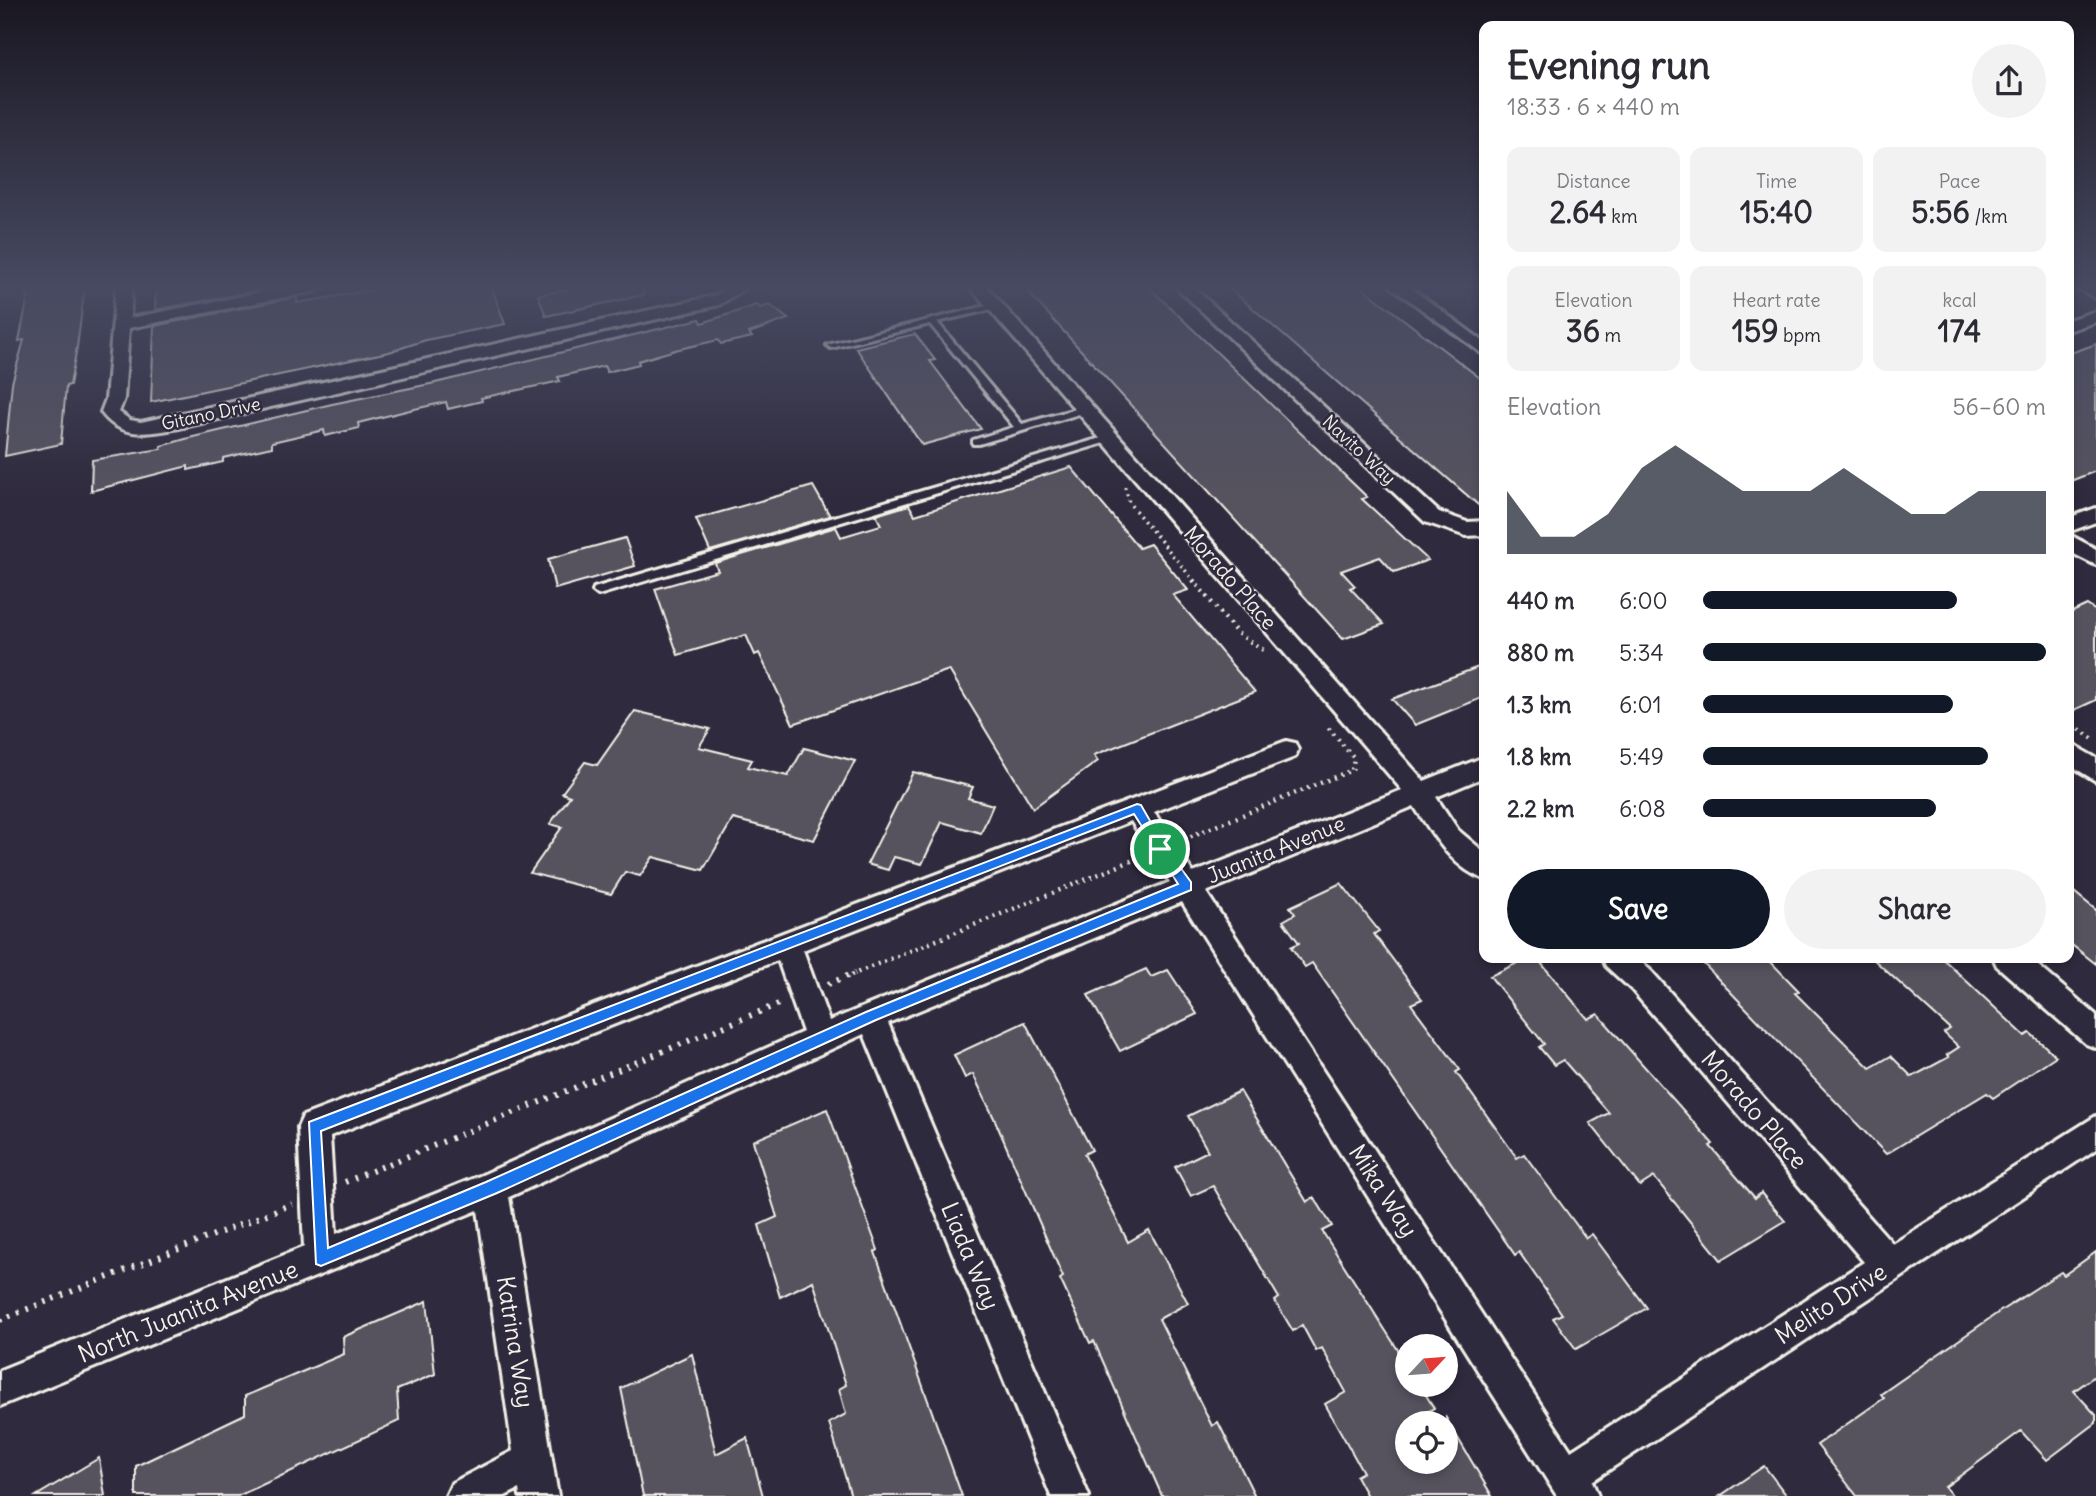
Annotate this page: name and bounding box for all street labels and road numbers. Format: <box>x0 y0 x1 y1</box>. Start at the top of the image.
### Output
street label: Gitano Drive <box>159 392 263 435</box>
street label: Navito Way <box>1318 410 1401 489</box>
street label: Morado Place <box>1178 520 1283 635</box>
street label: Juanita Avenue <box>1203 810 1349 889</box>
street label: Morado Place <box>1695 1044 1814 1175</box>
street label: Mika Way <box>1343 1138 1425 1242</box>
street label: Liada Way <box>935 1197 1007 1314</box>
street label: North Juanita Avenue <box>73 1253 302 1369</box>
street label: Melito Drive <box>1769 1256 1892 1350</box>
street label: Katrina Way <box>491 1274 541 1410</box>

